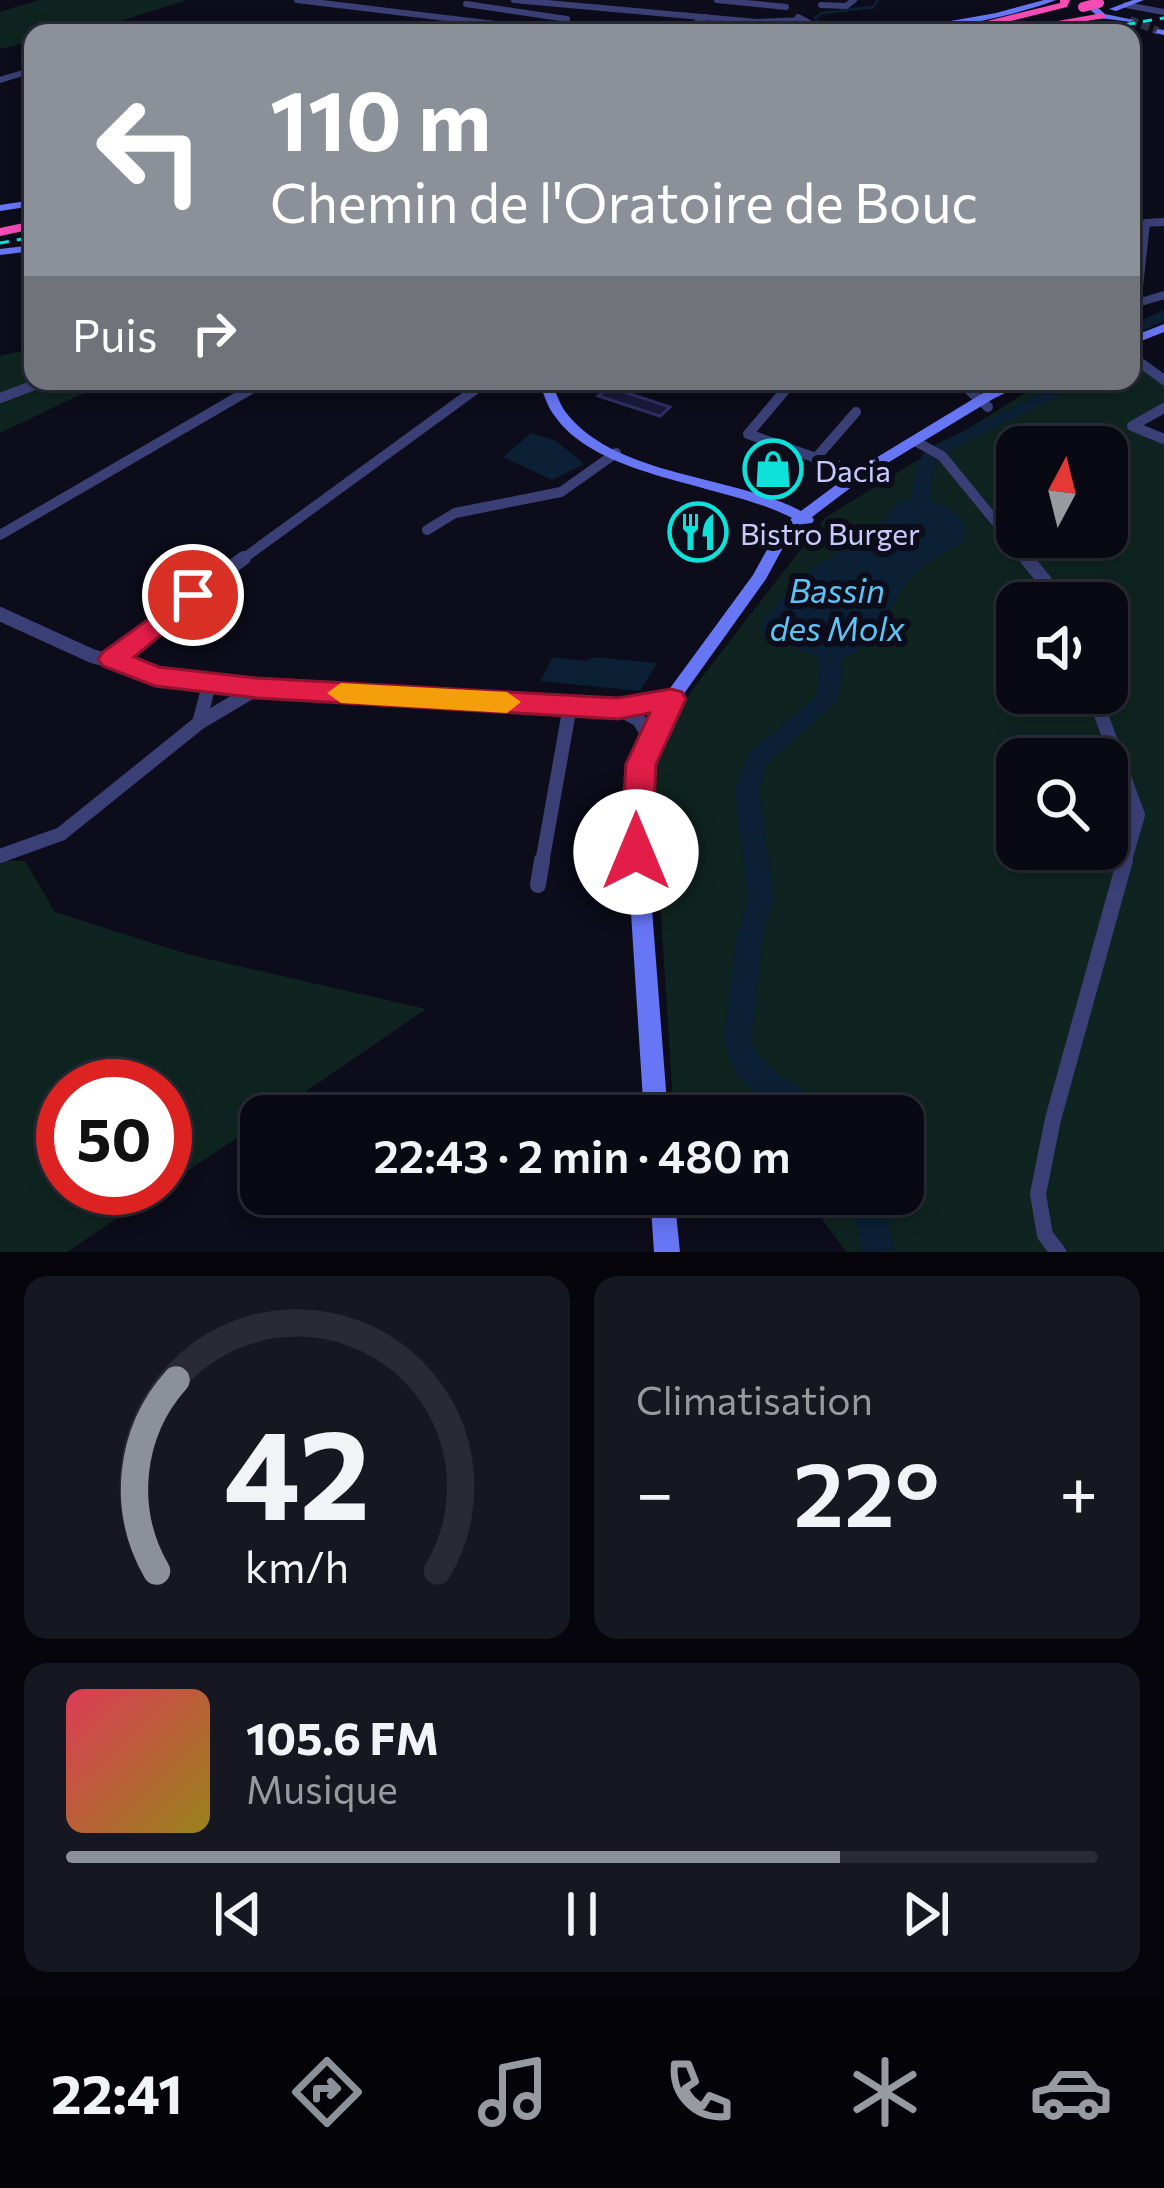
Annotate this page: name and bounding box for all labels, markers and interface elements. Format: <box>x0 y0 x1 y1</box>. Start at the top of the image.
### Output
text: 110 m <box>270 66 491 168</box>
icon: left <box>72 72 228 228</box>
text: Chemin de l'Oratoire de Bouc <box>270 168 978 234</box>
icon: right <box>181 300 247 366</box>
text: Puis <box>72 306 157 361</box>
north arrow <box>996 426 1128 558</box>
map controls <box>996 426 1128 870</box>
shop icon: Dacia <box>742 438 804 500</box>
place label: Dacia <box>815 451 891 488</box>
restaurant icon: Bistro Burger <box>667 501 729 563</box>
place label: Bistro Burger <box>740 514 920 551</box>
pin <box>142 544 244 646</box>
icon: arrive <box>160 562 226 628</box>
water label: Bassin des Molx <box>770 569 905 648</box>
button: sound <box>996 582 1128 714</box>
button: search <box>996 738 1128 870</box>
position arrow <box>573 789 699 915</box>
speed limit sign: 50 <box>36 1059 192 1215</box>
text: 22:43 · 2 min · 480 m <box>373 1127 791 1182</box>
text: Climatisation <box>636 1375 873 1423</box>
text: 42 <box>224 1393 370 1546</box>
text: 22° <box>793 1435 940 1546</box>
text: − <box>636 1450 674 1531</box>
text: + <box>1059 1450 1098 1531</box>
text: km/h <box>245 1538 349 1591</box>
text: 105.6 FM <box>246 1709 439 1764</box>
text: Musique <box>246 1764 398 1812</box>
icon: previous <box>205 1881 271 1947</box>
icon: pause <box>549 1881 615 1947</box>
icon: next <box>893 1881 959 1947</box>
icon: directions <box>285 2050 369 2134</box>
icon: music <box>471 2050 555 2134</box>
icon: phone <box>657 2050 741 2134</box>
icon: climate <box>843 2050 927 2134</box>
icon: car <box>1029 2050 1113 2134</box>
text: 22:41 <box>51 2059 183 2125</box>

